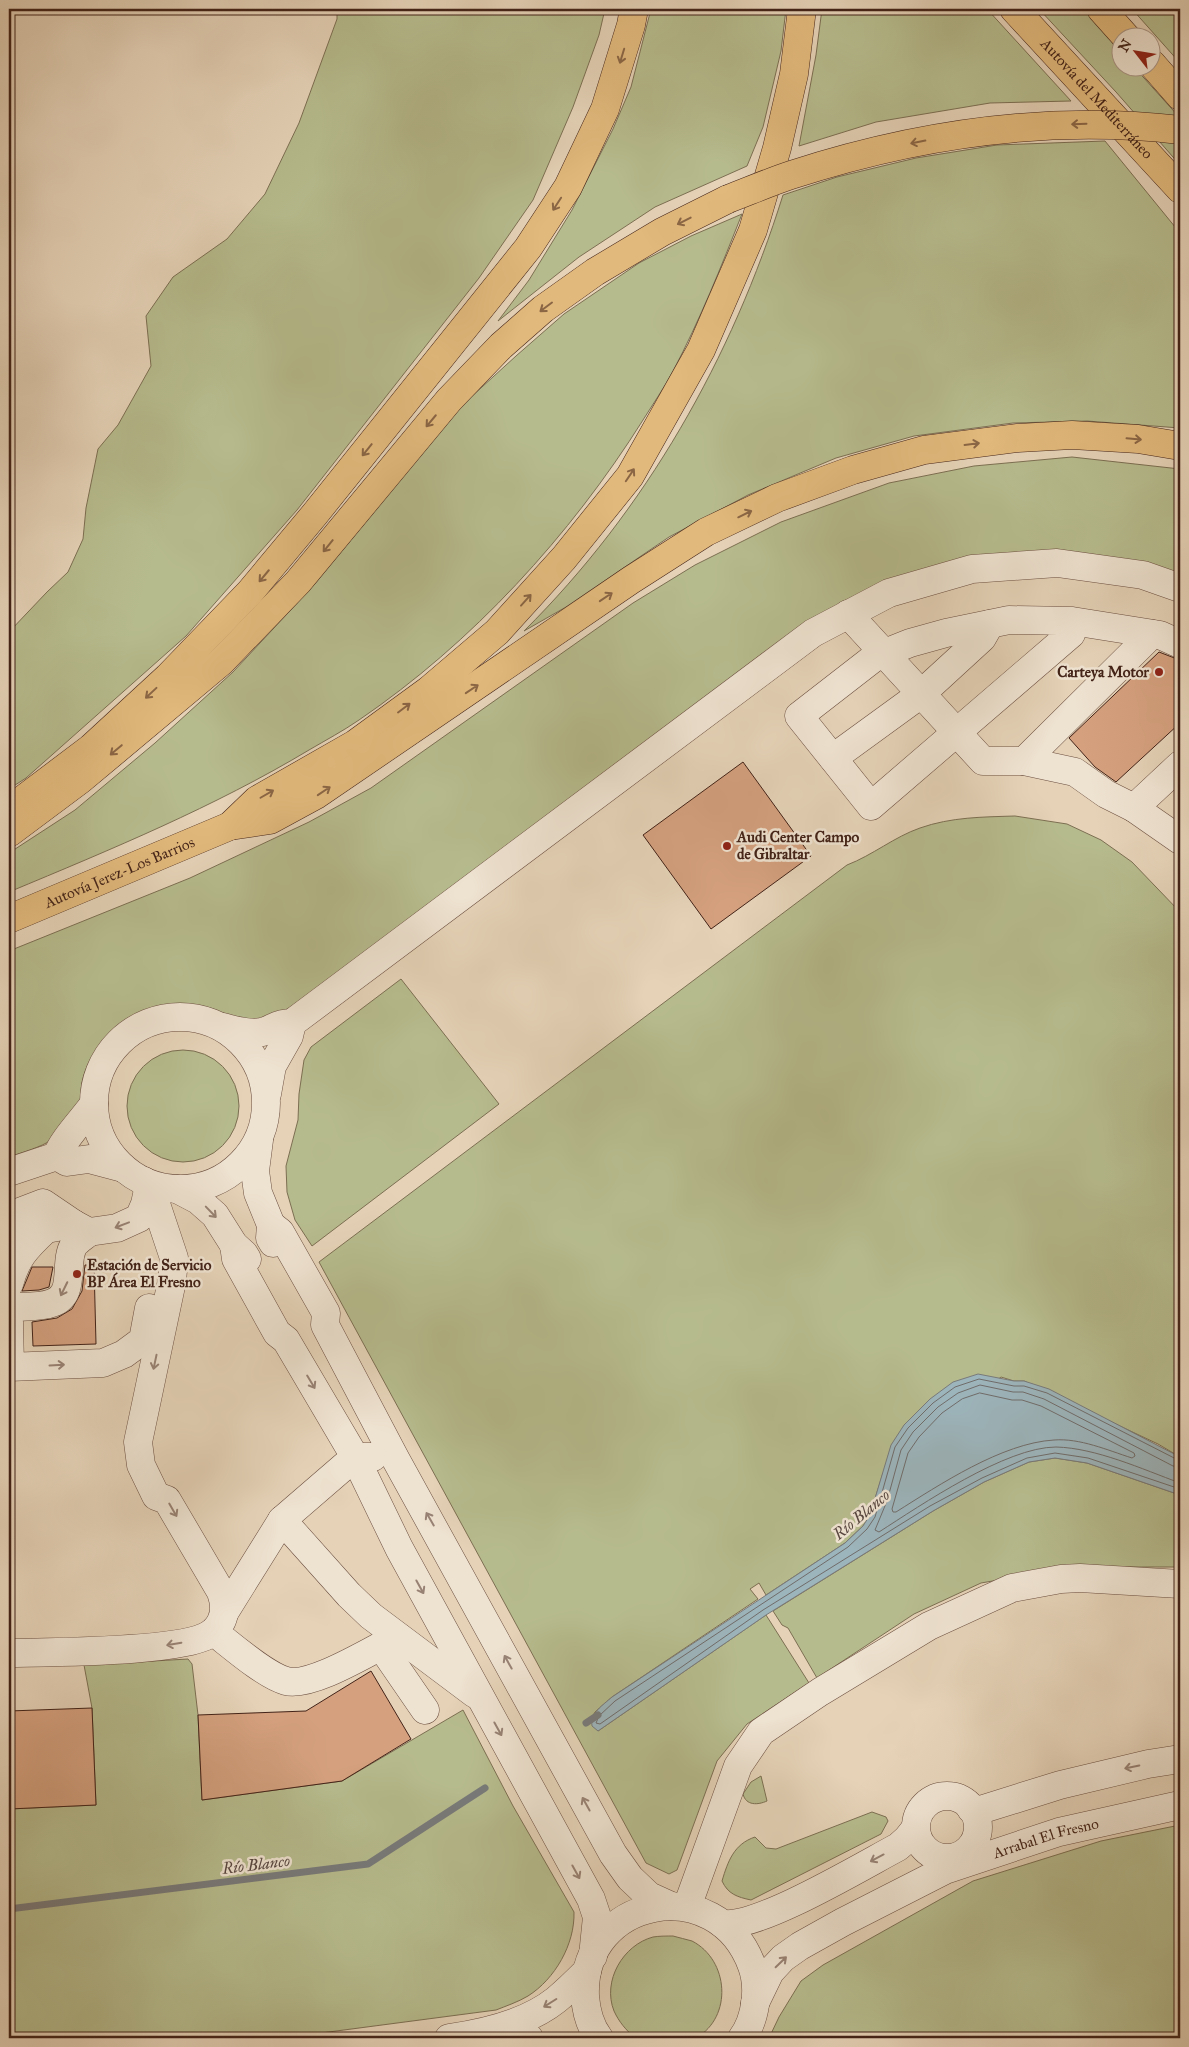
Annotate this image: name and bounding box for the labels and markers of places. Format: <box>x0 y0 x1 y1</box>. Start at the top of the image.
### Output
place label: Carteya Motor <box>1057 663 1149 682</box>
marker: Carteya Motor <box>1153 666 1165 678</box>
place label: Audi Center Campo de Gibraltar <box>736 828 859 863</box>
marker: Audi Center Campo de Gibraltar <box>721 840 733 852</box>
place label: Estación de Servicio BP Área El Fresno <box>87 1256 212 1291</box>
marker: Estación de Servicio BP Área El Fresno <box>71 1268 83 1280</box>

